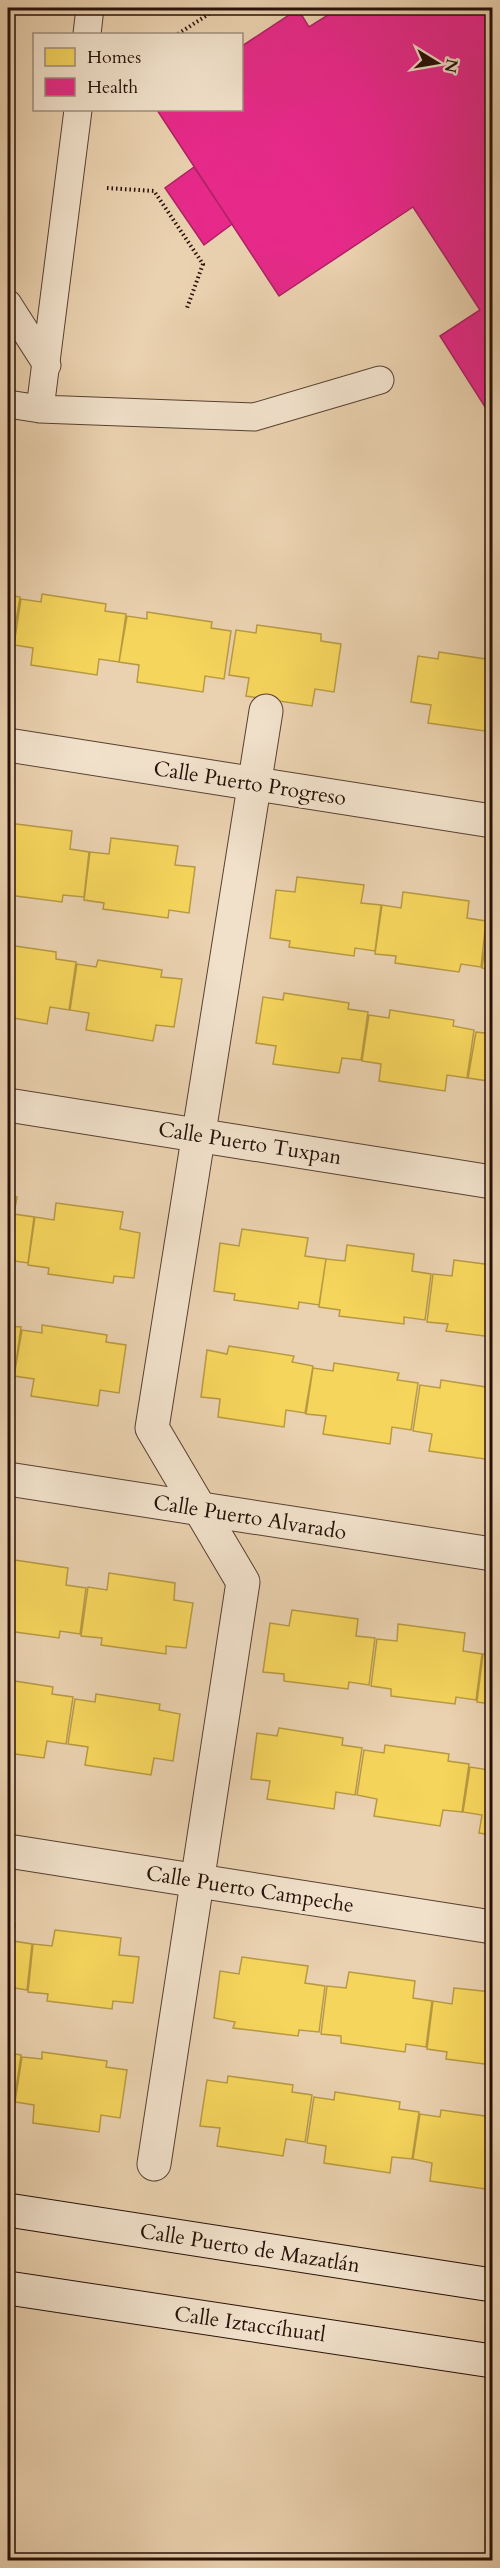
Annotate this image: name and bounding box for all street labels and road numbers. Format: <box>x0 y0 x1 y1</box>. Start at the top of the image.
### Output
street label: Calle Puerto Progreso <box>152 754 348 813</box>
street label: Calle Puerto Tuxpan <box>156 1115 344 1172</box>
street label: Calle Puerto Alvarado <box>151 1488 348 1547</box>
street label: Calle Puerto Campeche <box>144 1859 356 1920</box>
street label: Calle Puerto de Mazatlán <box>138 2217 362 2280</box>
street label: Calle Iztaccíhuatl <box>172 2300 327 2349</box>

